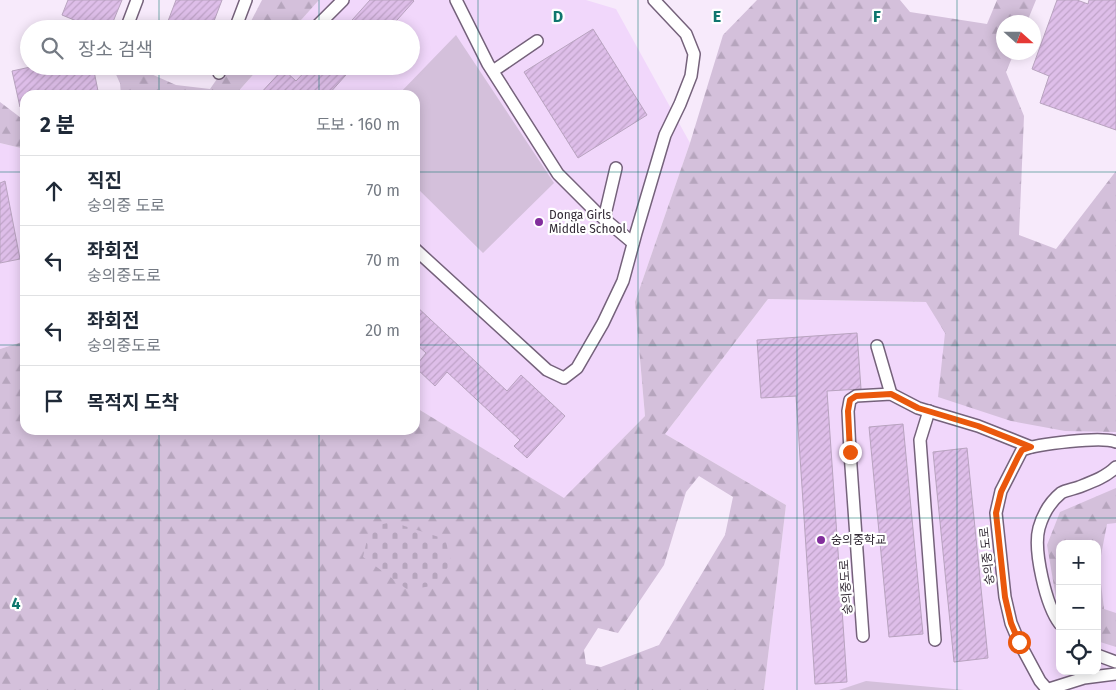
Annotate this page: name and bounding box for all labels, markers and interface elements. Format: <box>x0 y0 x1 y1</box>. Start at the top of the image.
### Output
text: D <box>553 7 563 26</box>
text: E <box>713 7 721 26</box>
text: F <box>873 7 881 26</box>
north arrow <box>996 15 1041 60</box>
search box <box>20 20 420 75</box>
icon: search <box>38 34 66 62</box>
text: 장소 검색 <box>78 38 153 61</box>
text: 2 분 <box>40 112 75 138</box>
text: 도보 · 160 m <box>316 115 400 134</box>
text: 직진 <box>87 169 122 192</box>
icon: ahead <box>40 177 68 205</box>
text: 70 m <box>366 181 400 200</box>
text: 숭의중 도로 <box>87 196 165 215</box>
place label: Donga Girls Middle School <box>549 208 627 236</box>
marker: Donga Girls Middle School <box>533 216 545 228</box>
text: 좌회전 <box>87 239 139 262</box>
icon: left <box>40 247 68 275</box>
text: 70 m <box>366 251 400 270</box>
text: 숭의중도로 <box>87 266 161 285</box>
text: 좌회전 <box>87 309 139 332</box>
icon: left <box>40 317 68 345</box>
text: 20 m <box>365 321 400 340</box>
text: 숭의중도로 <box>87 336 161 355</box>
icon: arrive <box>40 387 68 415</box>
text: 목적지 도착 <box>87 391 179 414</box>
route end <box>839 441 862 464</box>
street label: 숭의중 도로 <box>977 526 997 586</box>
place label: 숭의중학교 <box>831 533 886 547</box>
marker: 숭의중학교 <box>815 534 827 546</box>
map controls <box>1056 540 1101 675</box>
button: + <box>1056 540 1101 585</box>
street label: 숭의중도로 <box>837 559 855 615</box>
button: − <box>1056 585 1101 630</box>
text: 4 <box>11 594 21 613</box>
button: locate <box>1056 630 1101 675</box>
route start <box>1008 631 1031 654</box>

